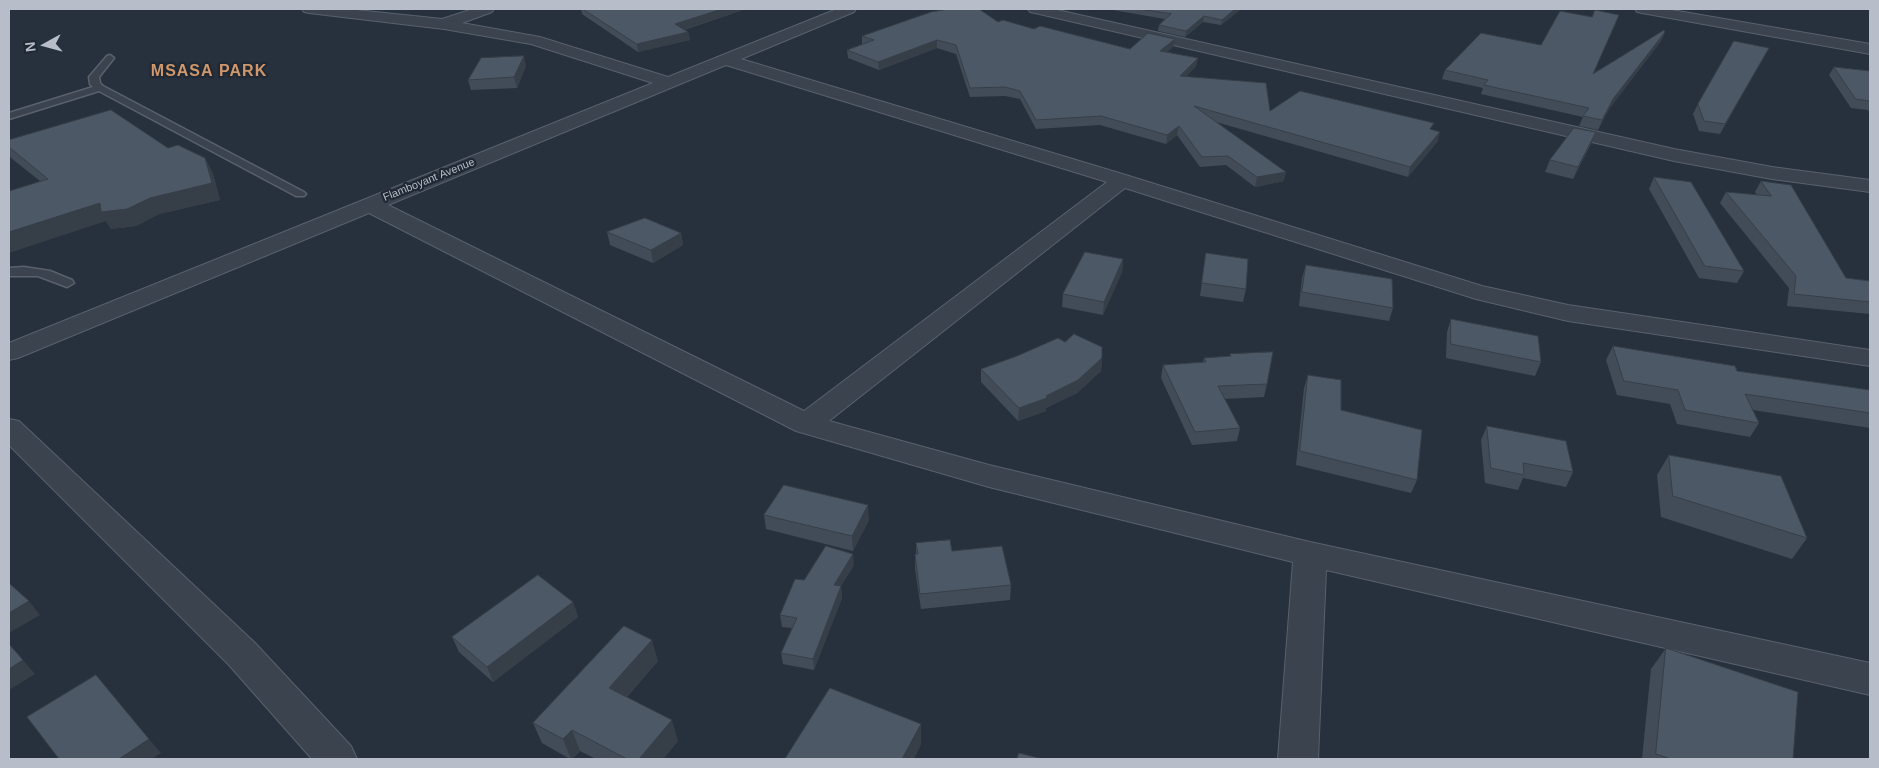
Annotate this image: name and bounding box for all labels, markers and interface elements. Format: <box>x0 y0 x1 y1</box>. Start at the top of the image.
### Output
north arrow <box>20 20 70 70</box>
text: N <box>22 41 39 53</box>
district label: MSASA PARK <box>150 62 268 82</box>
street label: Flamboyant Avenue <box>381 156 477 204</box>

